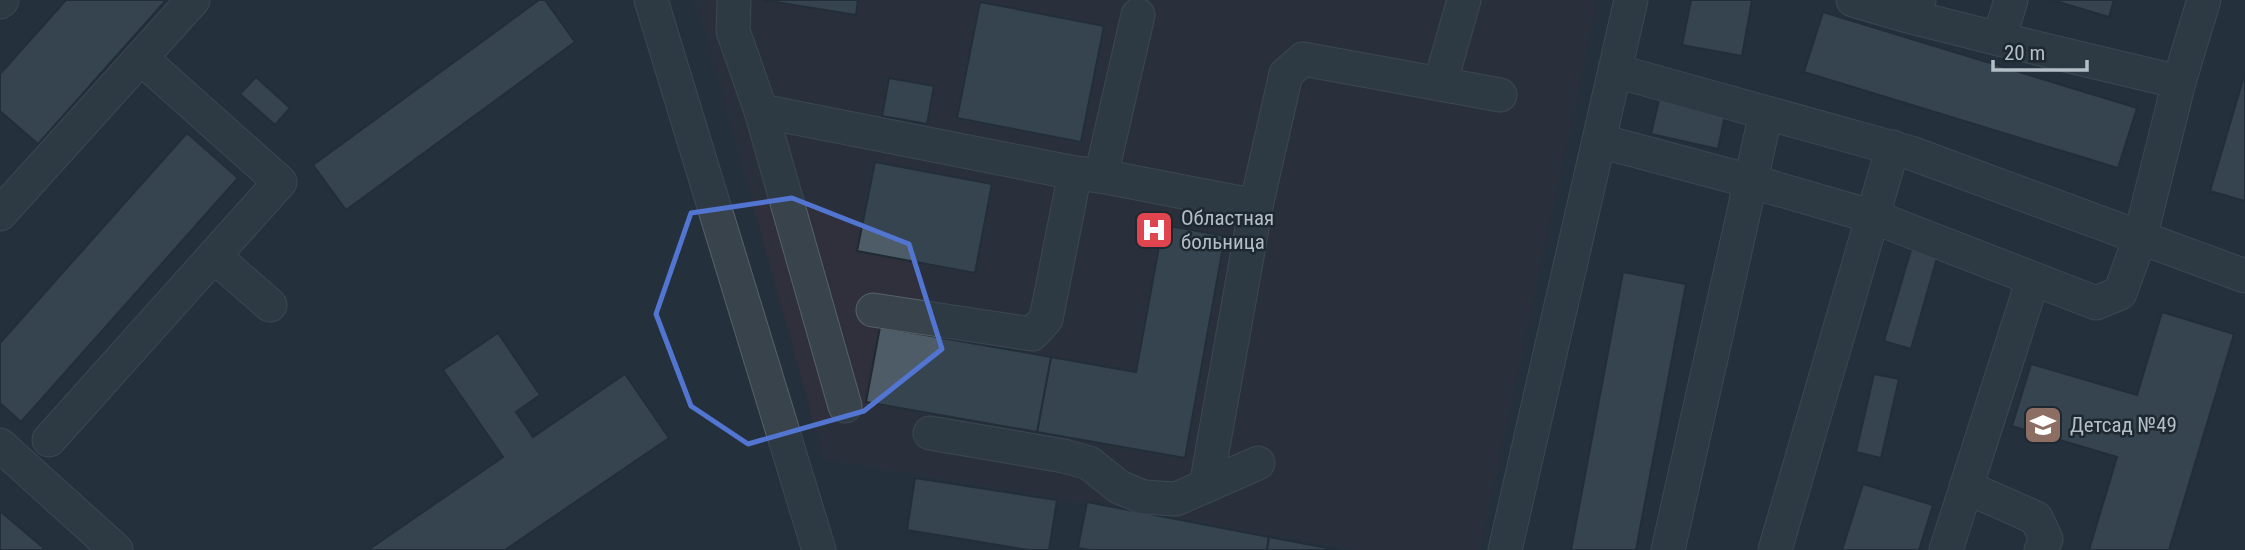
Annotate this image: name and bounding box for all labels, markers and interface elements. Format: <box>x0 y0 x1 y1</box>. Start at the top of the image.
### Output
scale bar <box>1993 28 2088 72</box>
text: 20 m <box>2004 41 2045 65</box>
place label: Областная больница <box>1181 206 1274 254</box>
hospital icon: Областная больница <box>1133 209 1175 251</box>
school or university icon: Детсад №49 <box>2022 404 2064 446</box>
place label: Детсад №49 <box>2070 413 2177 437</box>

